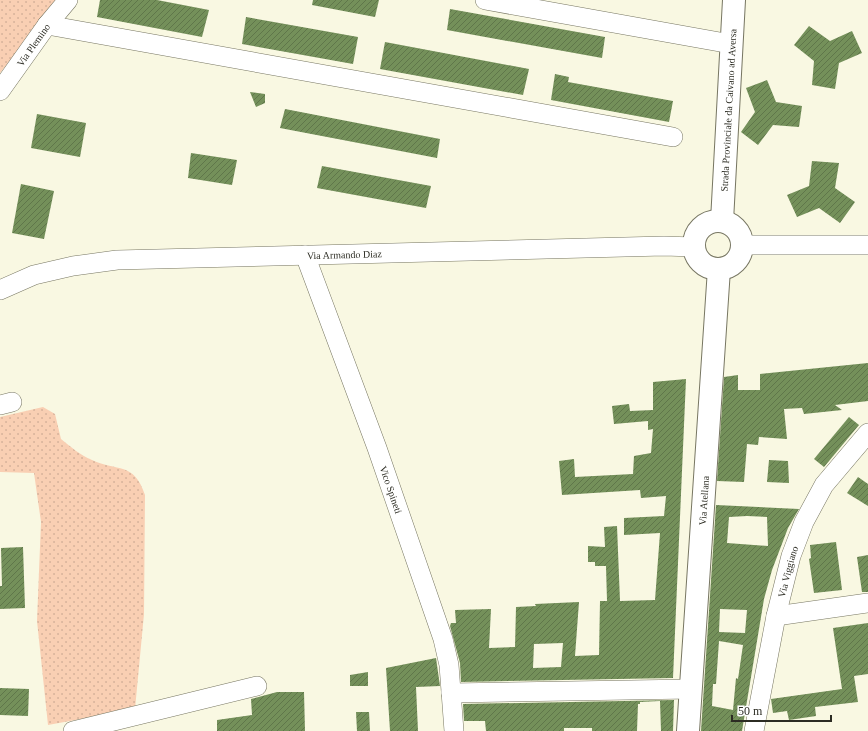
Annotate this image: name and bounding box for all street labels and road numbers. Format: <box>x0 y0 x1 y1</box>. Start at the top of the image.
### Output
street label: Via Plemino <box>15 21 52 68</box>
street label: Strada Provinciale da Caivano ad Aversa <box>719 28 738 192</box>
street label: Via Armando Diaz <box>307 248 383 261</box>
street label: Vico Spineti <box>378 464 404 515</box>
street label: Via Atellana <box>697 475 711 526</box>
street label: Via Viggiano <box>776 544 800 599</box>

